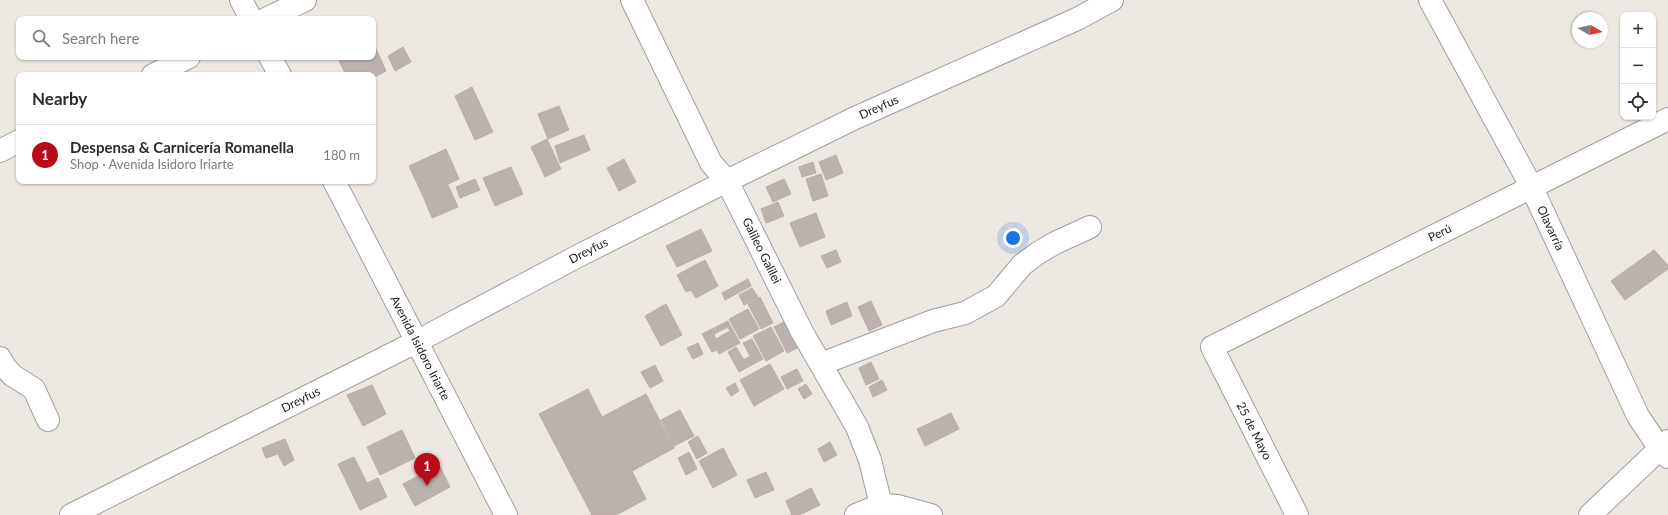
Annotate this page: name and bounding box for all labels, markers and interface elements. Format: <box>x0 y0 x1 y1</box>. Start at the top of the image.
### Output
north arrow <box>1572 12 1608 48</box>
map controls <box>1620 12 1656 120</box>
button: + <box>1620 12 1656 48</box>
search box <box>16 16 376 60</box>
icon: search <box>30 27 52 49</box>
text: Search here <box>62 29 139 47</box>
button: − <box>1620 48 1656 84</box>
button: locate <box>1620 84 1656 120</box>
text: Nearby <box>32 88 87 109</box>
street label: Dreyfus <box>857 92 901 122</box>
text: Despensa & Carnicería Romanella <box>70 138 294 156</box>
text: 1 <box>41 147 49 163</box>
text: 180 m <box>323 147 360 163</box>
text: Shop · Avenida Isidoro Iriarte <box>70 156 234 172</box>
street label: Olavarría <box>1534 203 1568 253</box>
street label: Galileo Galilei <box>739 215 785 286</box>
street label: Perú <box>1425 220 1454 245</box>
your location <box>1003 228 1023 248</box>
street label: Dreyfus <box>566 234 610 267</box>
street label: Avenida Isidoro Iriarte <box>387 293 454 403</box>
street label: Dreyfus <box>279 383 322 415</box>
street label: 25 de Mayo <box>1234 399 1275 462</box>
pin: 1 <box>414 453 440 486</box>

